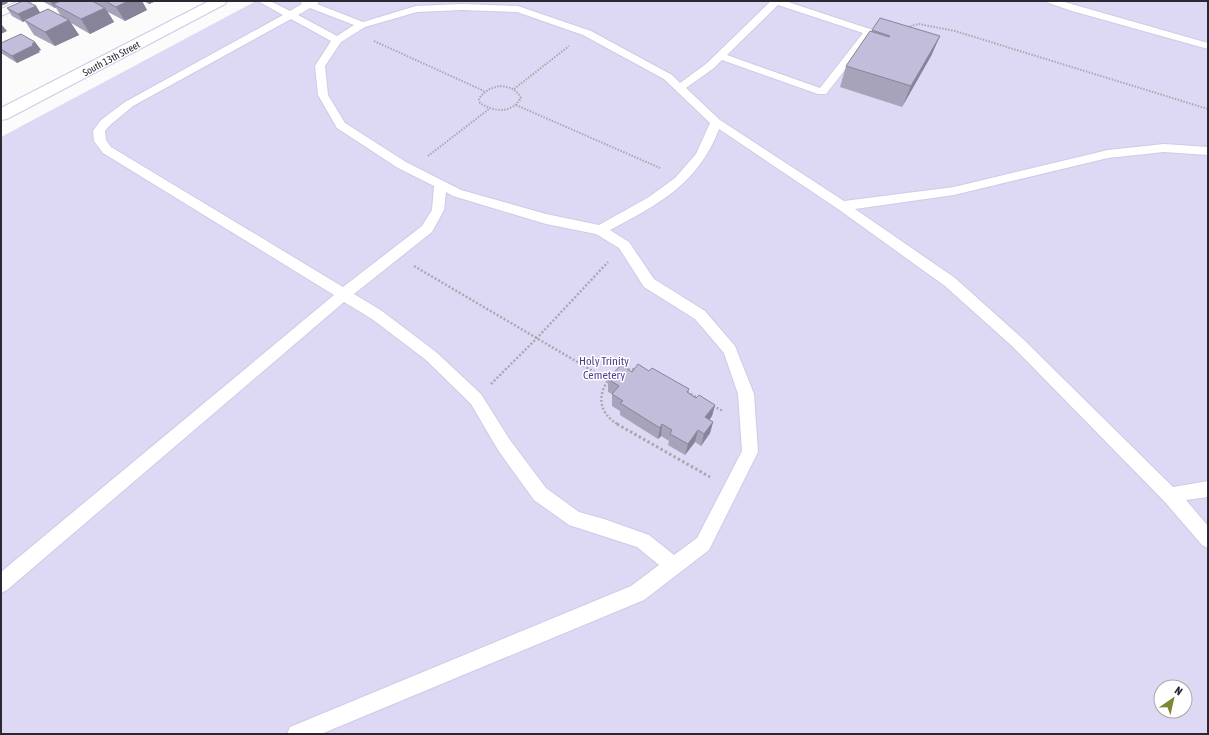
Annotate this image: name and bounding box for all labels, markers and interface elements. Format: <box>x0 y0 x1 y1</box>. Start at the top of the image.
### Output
street label: South 13th Street <box>81 39 142 78</box>
park label: Holy Trinity Cemetery <box>579 354 629 382</box>
north arrow <box>1153 679 1193 719</box>
text: N <box>1173 684 1185 698</box>

